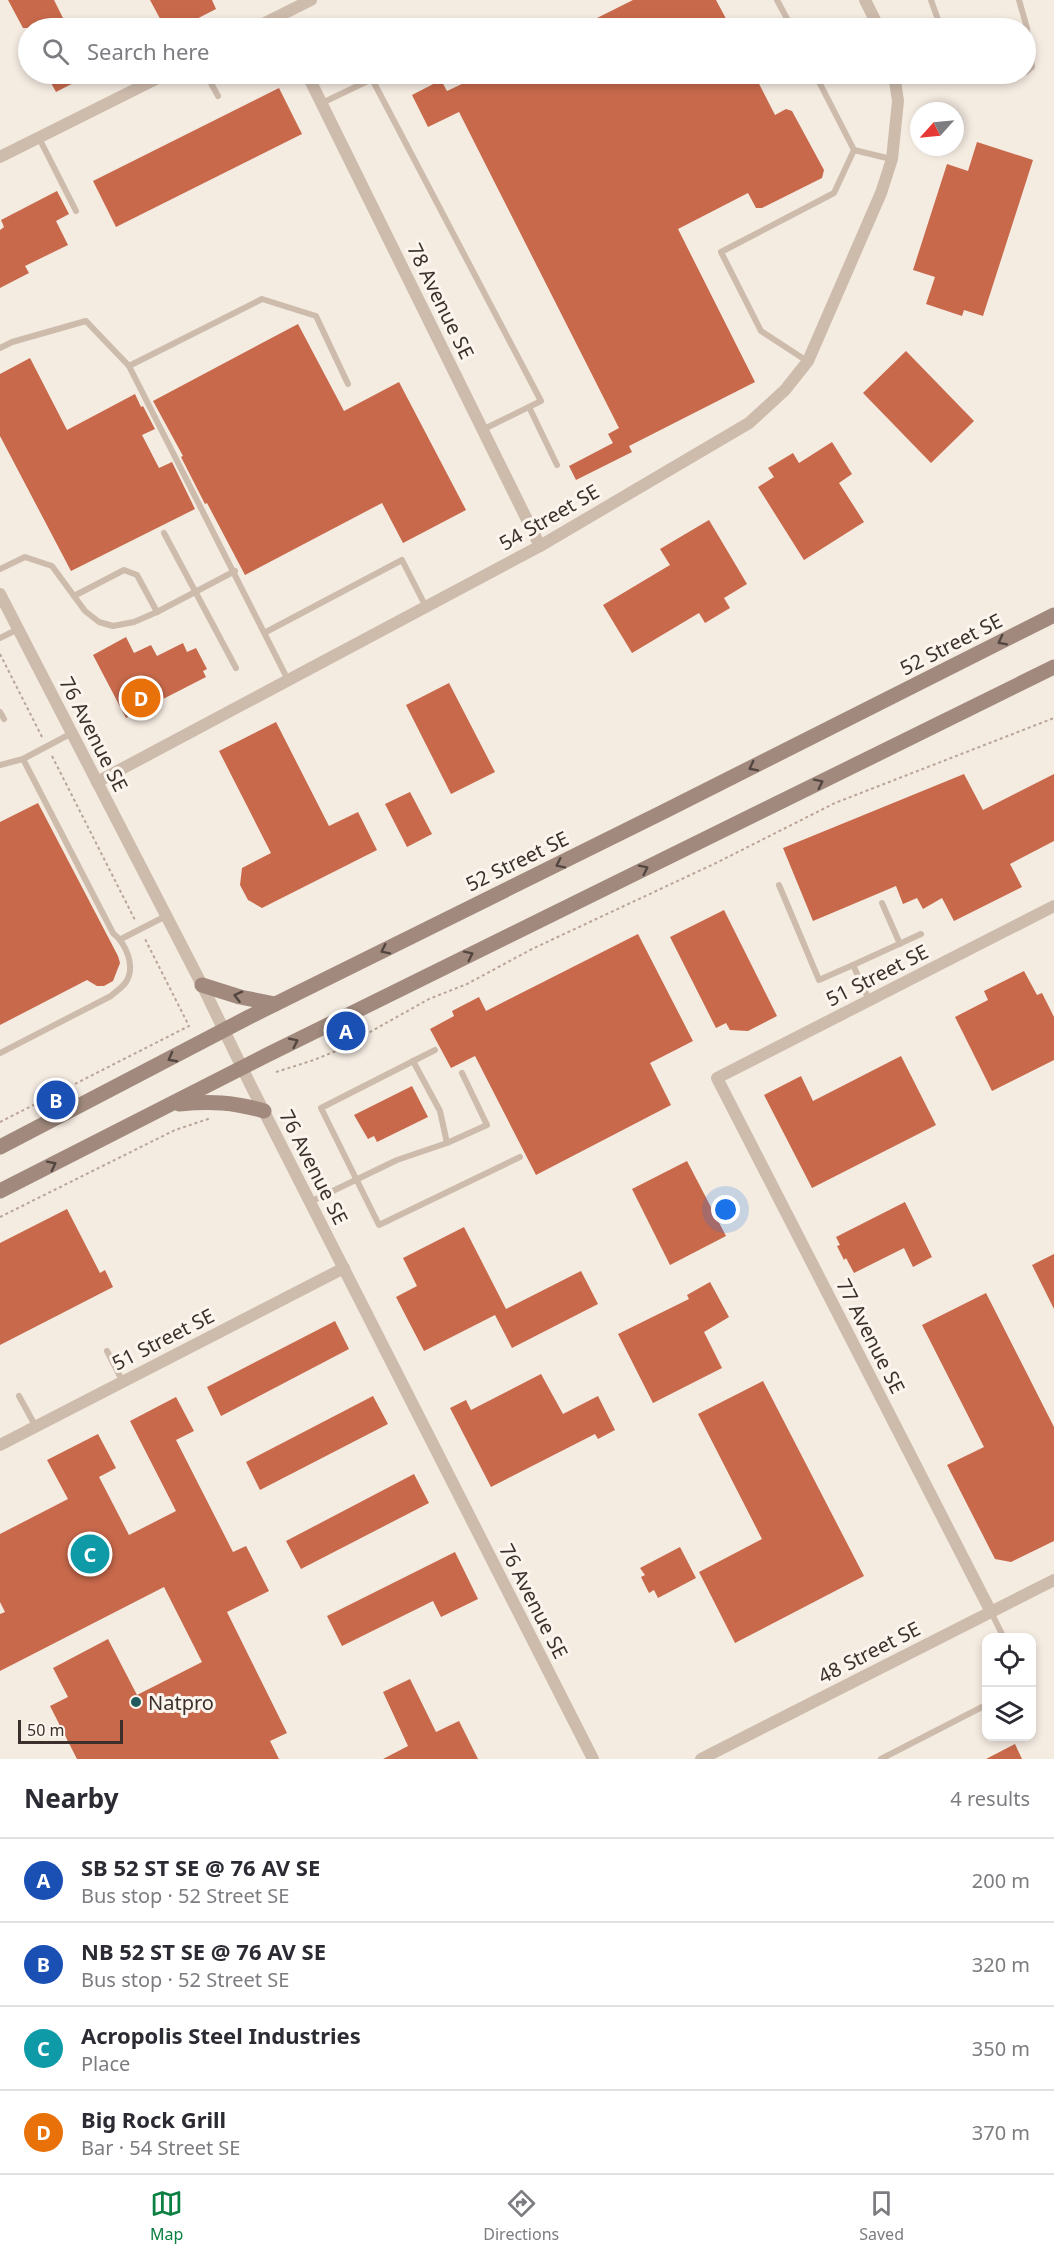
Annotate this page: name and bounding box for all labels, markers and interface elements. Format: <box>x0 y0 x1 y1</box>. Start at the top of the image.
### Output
search box <box>18 18 1036 84</box>
icon: search <box>39 35 72 68</box>
text: Search here <box>87 36 209 66</box>
north arrow <box>910 102 964 156</box>
street label: 78 Avenue SE <box>401 239 481 363</box>
street label: 54 Street SE <box>494 478 604 556</box>
street label: 52 Street SE <box>895 607 1007 681</box>
one-way arrow <box>997 634 1008 646</box>
street label: 76 Avenue SE <box>53 672 135 796</box>
pin: D <box>122 676 160 720</box>
one-way arrow <box>748 760 759 772</box>
one-way arrow <box>813 779 823 790</box>
street label: 52 Street SE <box>461 824 573 898</box>
one-way arrow <box>555 856 566 868</box>
one-way arrow <box>638 865 649 877</box>
street label: 51 Street SE <box>821 938 933 1012</box>
one-way arrow <box>380 943 391 954</box>
one-way arrow <box>463 951 474 963</box>
one-way arrow <box>234 991 244 1003</box>
pin: A <box>326 1008 366 1054</box>
one-way arrow <box>288 1037 299 1049</box>
one-way arrow <box>167 1050 178 1062</box>
pin: B <box>36 1078 76 1122</box>
street label: 76 Avenue SE <box>273 1105 355 1229</box>
one-way arrow <box>46 1161 56 1172</box>
your location <box>711 1195 740 1224</box>
street label: 77 Avenue SE <box>830 1274 912 1398</box>
street label: 51 Street SE <box>107 1302 219 1376</box>
pin: C <box>70 1532 110 1576</box>
street label: 76 Avenue SE <box>493 1539 575 1663</box>
street label: 48 Street SE <box>813 1615 925 1689</box>
map controls <box>982 1633 1036 1741</box>
button: locate <box>982 1633 1036 1687</box>
button: layers <box>982 1687 1036 1741</box>
place label: Natpro <box>148 1689 214 1716</box>
marker: Natpro <box>129 1695 143 1709</box>
scale bar <box>18 1717 123 1744</box>
text: 50 m <box>27 1719 64 1741</box>
text: Nearby <box>24 1780 119 1816</box>
text: 4 results <box>950 1785 1030 1812</box>
text: SB 52 ST SE @ 76 AV SE <box>81 1852 320 1882</box>
text: A <box>37 1867 50 1894</box>
text: 200 m <box>972 1867 1030 1894</box>
text: Bus stop · 52 Street SE <box>81 1882 289 1909</box>
text: NB 52 ST SE @ 76 AV SE <box>81 1936 326 1966</box>
text: B <box>37 1951 50 1978</box>
text: 320 m <box>972 1951 1030 1978</box>
text: Bus stop · 52 Street SE <box>81 1966 289 1993</box>
text: Acropolis Steel Industries <box>81 2020 361 2050</box>
text: C <box>37 2035 50 2062</box>
text: 350 m <box>972 2035 1030 2062</box>
text: Place <box>81 2050 130 2077</box>
text: Big Rock Grill <box>81 2104 226 2134</box>
text: D <box>36 2119 51 2146</box>
text: 370 m <box>972 2119 1030 2146</box>
text: Bar · 54 Street SE <box>81 2134 240 2161</box>
tab: Map <box>150 2187 183 2245</box>
tab: Directions <box>483 2187 559 2245</box>
tab: Saved <box>859 2187 904 2245</box>

